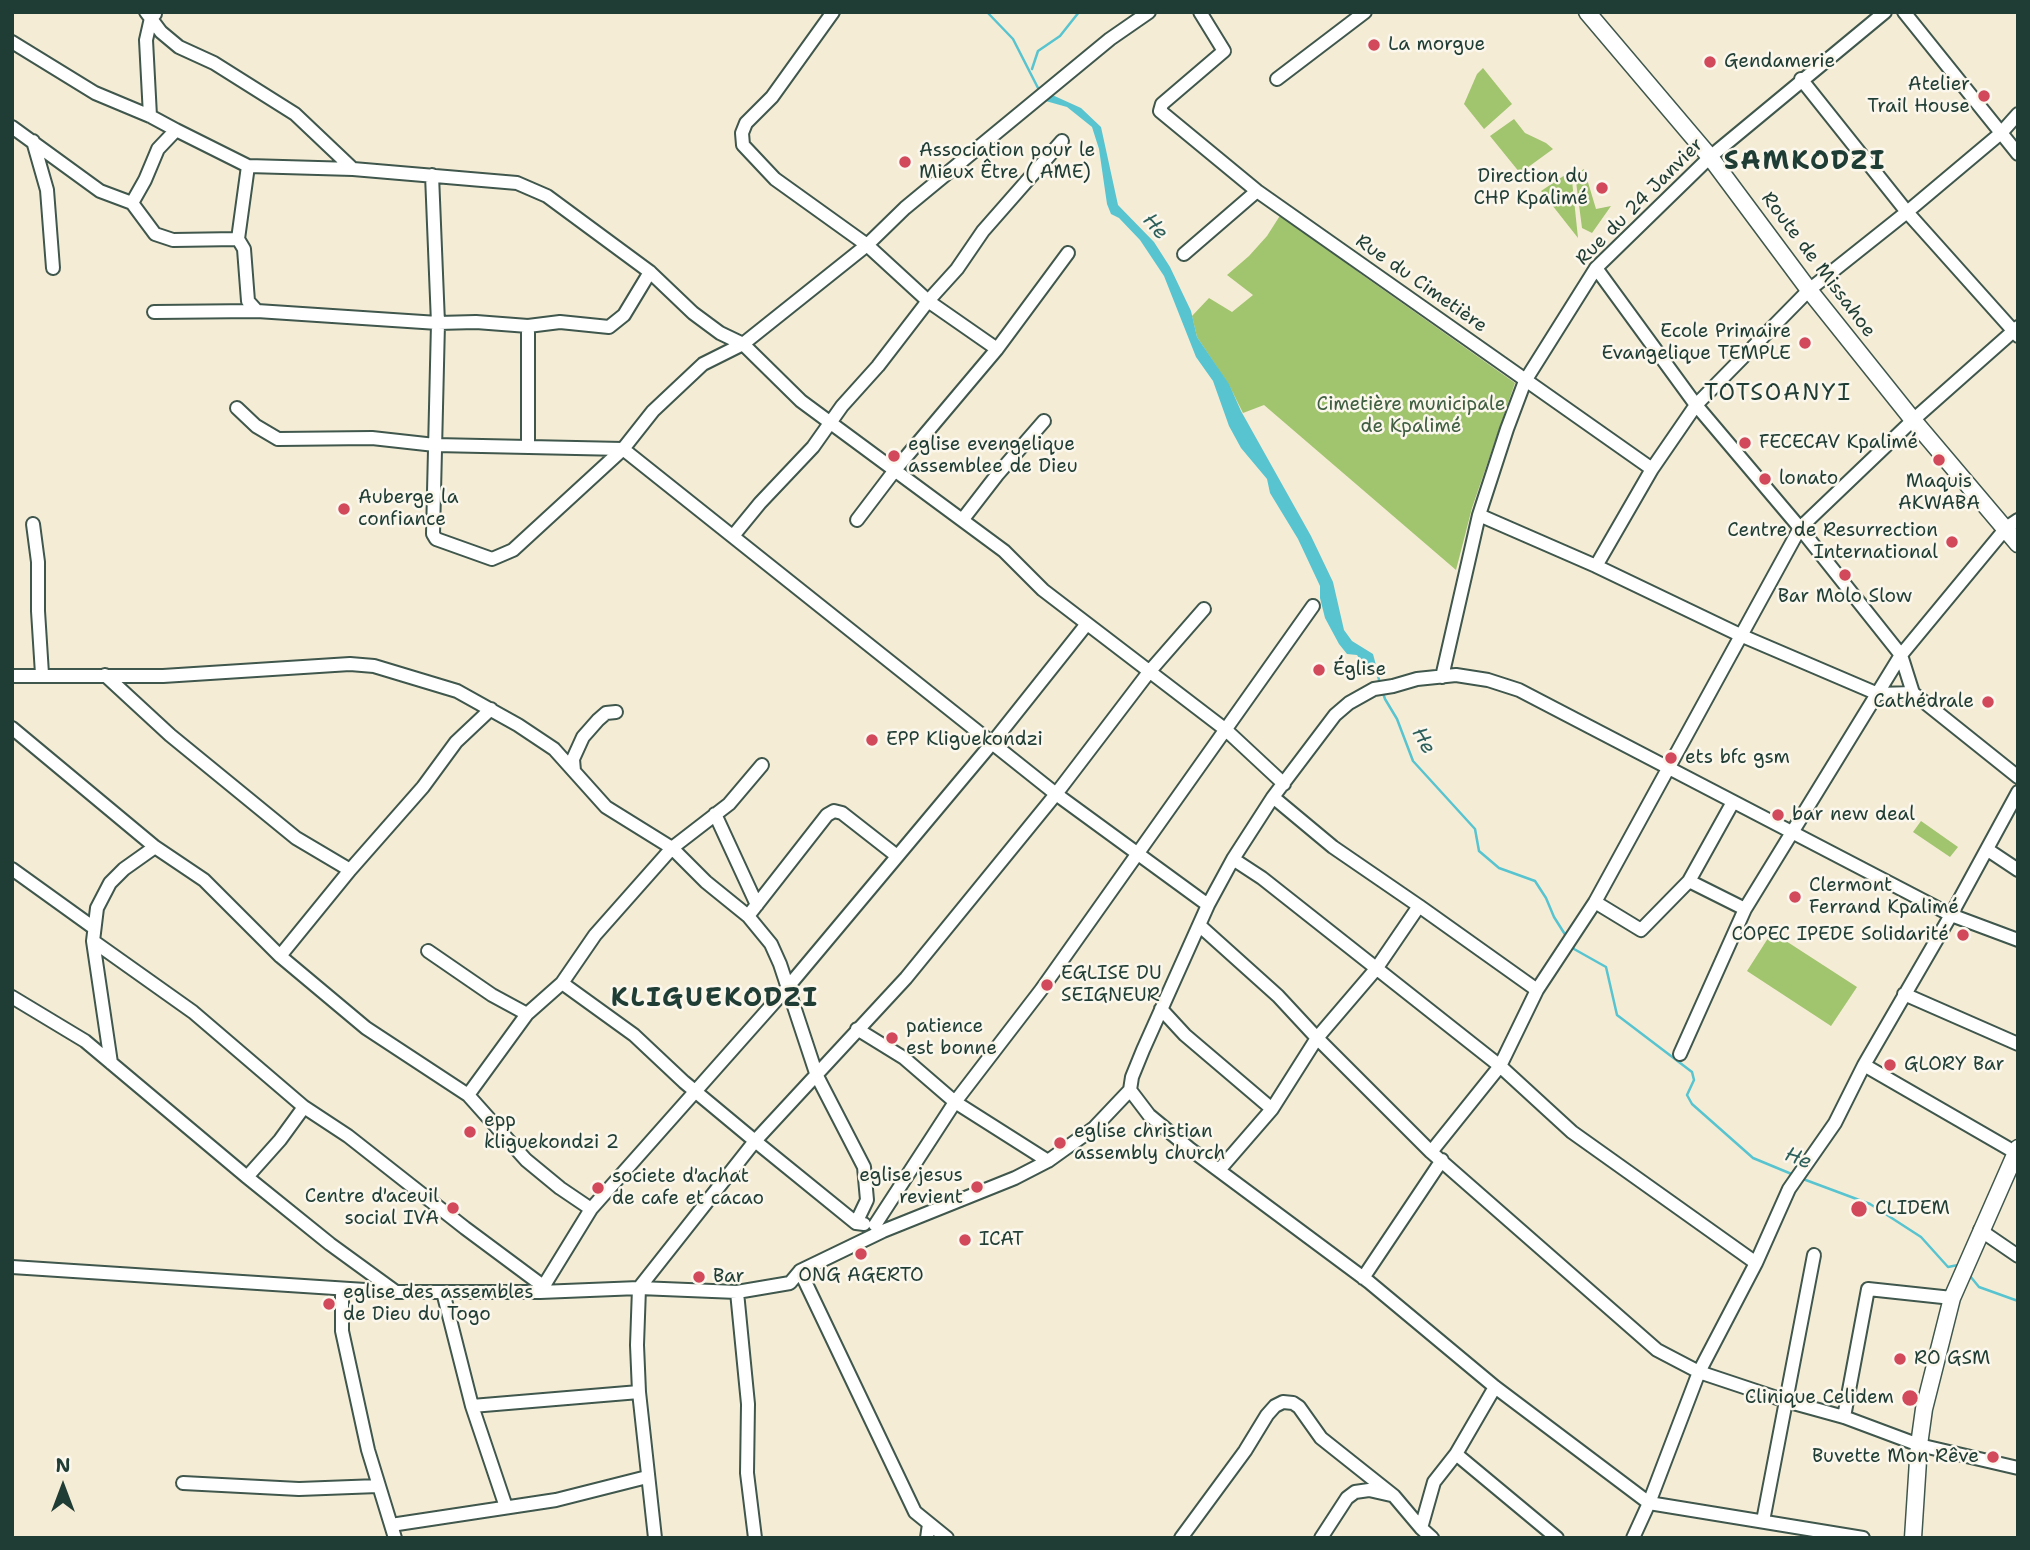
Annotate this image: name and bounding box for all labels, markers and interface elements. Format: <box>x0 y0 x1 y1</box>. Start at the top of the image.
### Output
place label: La morgue <box>1388 34 1485 56</box>
marker: La morgue <box>1366 37 1382 53</box>
place label: Gendamerie <box>1724 51 1835 73</box>
marker: Gendamerie <box>1702 54 1718 70</box>
place label: Atelier Trail House <box>1867 74 1970 118</box>
marker: Atelier Trail House <box>1976 88 1992 104</box>
street label: Rue du 24 Janvier <box>1572 134 1708 270</box>
place label: Association pour le Mieux Être ( AME) <box>919 140 1095 184</box>
district label: SAMKODZI <box>1725 146 1885 178</box>
marker: Association pour le Mieux Être ( AME) <box>897 154 913 170</box>
place label: Direction du CHP Kpalimé <box>1474 166 1588 210</box>
marker: Direction du CHP Kpalimé <box>1594 180 1610 196</box>
street label: Route de Missahoe <box>1756 188 1880 342</box>
water label: He <box>1137 209 1173 245</box>
street label: Rue du Cimetière <box>1351 230 1491 338</box>
place label: Ecole Primaire Evangelique TEMPLE <box>1602 321 1791 365</box>
marker: Ecole Primaire Evangelique TEMPLE <box>1797 335 1813 351</box>
district label: TOTSOANYI <box>1705 380 1851 408</box>
park label: Cimetière municipale de Kpalimé <box>1317 394 1505 438</box>
place label: FECECAV Kpalimé <box>1759 432 1918 454</box>
place label: eglise evengelique assemblee de Dieu <box>908 434 1078 478</box>
marker: FECECAV Kpalimé <box>1737 435 1753 451</box>
marker: eglise evengelique assemblee de Dieu <box>886 448 902 464</box>
marker: Maquis AKWABA <box>1931 452 1947 468</box>
place label: lonato <box>1779 468 1838 490</box>
marker: lonato <box>1757 471 1773 487</box>
place label: Maquis AKWABA <box>1898 471 1980 515</box>
place label: Auberge la confiance <box>358 487 458 531</box>
marker: Auberge la confiance <box>336 501 352 517</box>
place label: Centre de Resurrection International <box>1727 520 1938 564</box>
marker: Centre de Resurrection International <box>1944 534 1960 550</box>
marker: Bar Molo Slow <box>1837 567 1853 583</box>
place label: Bar Molo Slow <box>1778 586 1912 608</box>
place label: Église <box>1333 659 1386 681</box>
marker: Église <box>1311 662 1327 678</box>
place label: Cathédrale <box>1873 691 1974 713</box>
marker: Cathédrale <box>1980 694 1996 710</box>
water label: He <box>1405 723 1441 759</box>
place label: EPP Kliguekondzi <box>886 729 1043 751</box>
marker: EPP Kliguekondzi <box>864 732 880 748</box>
place label: ets bfc gsm <box>1685 747 1790 769</box>
marker: ets bfc gsm <box>1663 750 1679 766</box>
place label: bar new deal <box>1792 804 1915 826</box>
marker: bar new deal <box>1770 807 1786 823</box>
place label: Clermont Ferrand Kpalimé <box>1809 875 1959 919</box>
marker: Clermont Ferrand Kpalimé <box>1787 889 1803 905</box>
place label: COPEC IPEDE Solidarité <box>1732 924 1949 946</box>
marker: COPEC IPEDE Solidarité <box>1955 927 1971 943</box>
place label: EGLISE DU SEIGNEUR <box>1061 963 1162 1007</box>
marker: EGLISE DU SEIGNEUR <box>1039 977 1055 993</box>
district label: KLIGUEKODZI <box>612 983 818 1015</box>
place label: patience est bonne <box>906 1016 997 1060</box>
marker: patience est bonne <box>884 1030 900 1046</box>
place label: GLORY Bar <box>1904 1054 2004 1076</box>
marker: GLORY Bar <box>1882 1057 1898 1073</box>
place label: epp kliguekondzi 2 <box>484 1110 619 1154</box>
place label: eglise christian assembly church <box>1074 1121 1225 1165</box>
marker: epp kliguekondzi 2 <box>462 1124 478 1140</box>
marker: eglise christian assembly church <box>1052 1135 1068 1151</box>
water label: He <box>1781 1142 1815 1176</box>
place label: eglise jesus revient <box>859 1165 963 1209</box>
place label: societe d'achat de cafe et cacao <box>612 1166 764 1210</box>
marker: eglise jesus revient <box>969 1179 985 1195</box>
marker: societe d'achat de cafe et cacao <box>590 1180 606 1196</box>
place label: Centre d'aceuil social IVA <box>305 1186 439 1230</box>
place label: CLIDEM <box>1875 1198 1950 1220</box>
marker: CLIDEM <box>1849 1199 1869 1219</box>
marker: Centre d'aceuil social IVA <box>445 1200 461 1216</box>
place label: ICAT <box>979 1229 1024 1251</box>
marker: ICAT <box>957 1232 973 1248</box>
marker: ONG AGERTO <box>853 1246 869 1262</box>
place label: ONG AGERTO <box>798 1265 924 1287</box>
place label: Bar <box>713 1266 745 1288</box>
marker: Bar <box>691 1269 707 1285</box>
place label: eglise des assembles de Dieu du Togo <box>343 1282 534 1326</box>
marker: eglise des assembles de Dieu du Togo <box>321 1296 337 1312</box>
place label: RO GSM <box>1914 1348 1990 1370</box>
marker: RO GSM <box>1892 1351 1908 1367</box>
place label: Clinique Celidem <box>1745 1387 1894 1409</box>
marker: Clinique Celidem <box>1900 1388 1920 1408</box>
place label: Buvette Mon Rêve <box>1812 1446 1979 1468</box>
marker: Buvette Mon Rêve <box>1985 1449 2001 1465</box>
north arrow <box>28 1452 98 1522</box>
text: N <box>55 1453 71 1478</box>

